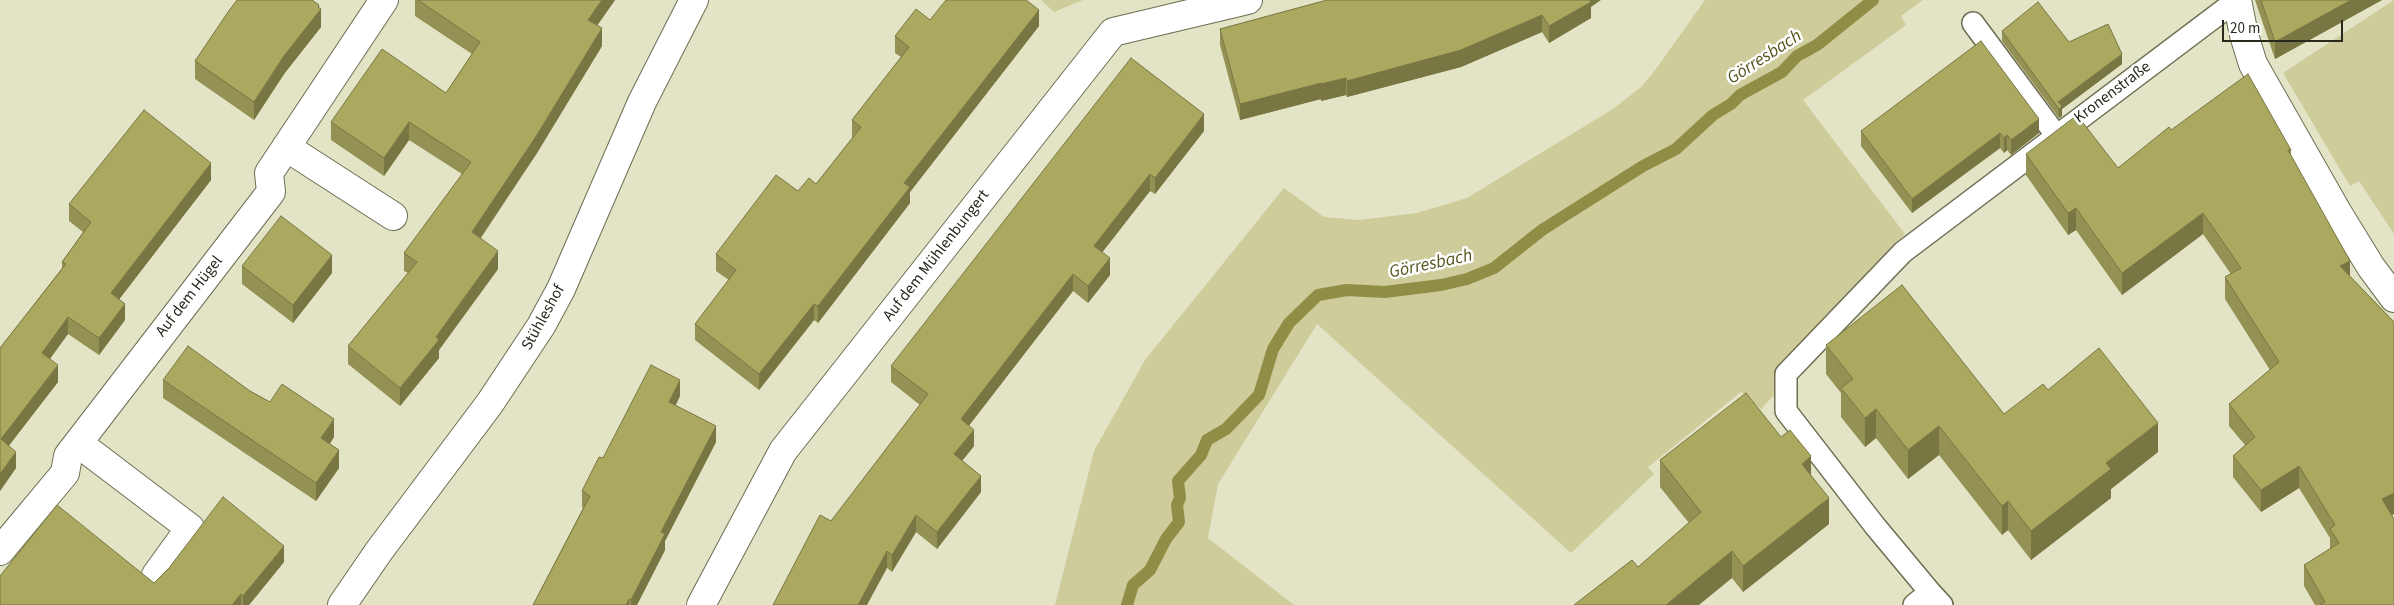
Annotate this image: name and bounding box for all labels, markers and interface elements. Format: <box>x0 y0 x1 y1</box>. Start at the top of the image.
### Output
scale bar <box>2224 10 2345 42</box>
text: 20 m <box>2230 18 2260 39</box>
water label: Görresbach <box>1724 26 1806 90</box>
street label: Kronenstraße <box>2071 58 2155 128</box>
street label: Auf dem Mühlenbungert <box>880 187 994 325</box>
water label: Görresbach <box>1387 246 1475 284</box>
street label: Auf dem Hügel <box>152 253 228 341</box>
street label: Stühleshof <box>518 282 570 354</box>

